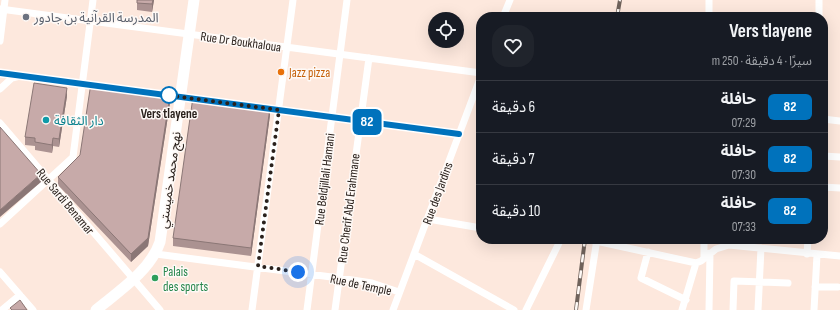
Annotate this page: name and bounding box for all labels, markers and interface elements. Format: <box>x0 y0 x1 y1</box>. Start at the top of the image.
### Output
place label: المدرسة القرآنية بن جادور <box>33 10 159 26</box>
marker: المدرسة القرآنية بن جادور <box>21 12 31 22</box>
map controls <box>428 12 464 48</box>
button: locate <box>428 12 464 48</box>
text: Vers tlayene <box>729 20 812 43</box>
button: heart <box>492 25 534 67</box>
street label: Rue Dr Boukhaloua <box>199 28 282 56</box>
text: سيرًا · 4 دقيقة · 250 m <box>712 53 812 69</box>
place label: Jazz pizza <box>288 65 330 81</box>
marker: Jazz pizza <box>276 67 286 77</box>
marker: Vers tlayene <box>160 86 178 104</box>
text: حافلة <box>721 90 756 109</box>
text: 6 دقيقة <box>492 98 535 117</box>
text: 82 <box>784 98 796 115</box>
place label: Vers tlayene <box>141 106 198 122</box>
line badge: 82 <box>349 109 385 135</box>
place label: دار الثقافة <box>54 113 104 129</box>
text: 82 <box>361 113 373 130</box>
marker: دار الثقافة <box>41 115 51 125</box>
text: 07:29 <box>732 115 756 131</box>
street label: نهج محمد خميستي <box>155 131 187 230</box>
street label: Rue Beldjillali Hamani <box>311 132 339 226</box>
text: حافلة <box>721 142 756 161</box>
text: 7 دقيقة <box>492 150 535 169</box>
text: 82 <box>784 150 796 167</box>
street label: Rue Cherif Abd Erahmane <box>334 153 364 264</box>
street label: Rue des Jardins <box>419 160 457 227</box>
street label: Rue Sardi Benamar <box>33 165 98 238</box>
text: 07:30 <box>731 167 756 183</box>
text: حافلة <box>721 194 756 213</box>
text: 10 دقيقة <box>492 202 541 221</box>
text: 82 <box>784 202 796 219</box>
text: 07:33 <box>732 219 756 235</box>
your location <box>288 262 308 282</box>
place label: Palais des sports <box>163 264 209 295</box>
street label: Rue de Temple <box>329 271 393 299</box>
marker: Palais des sports <box>150 273 160 283</box>

